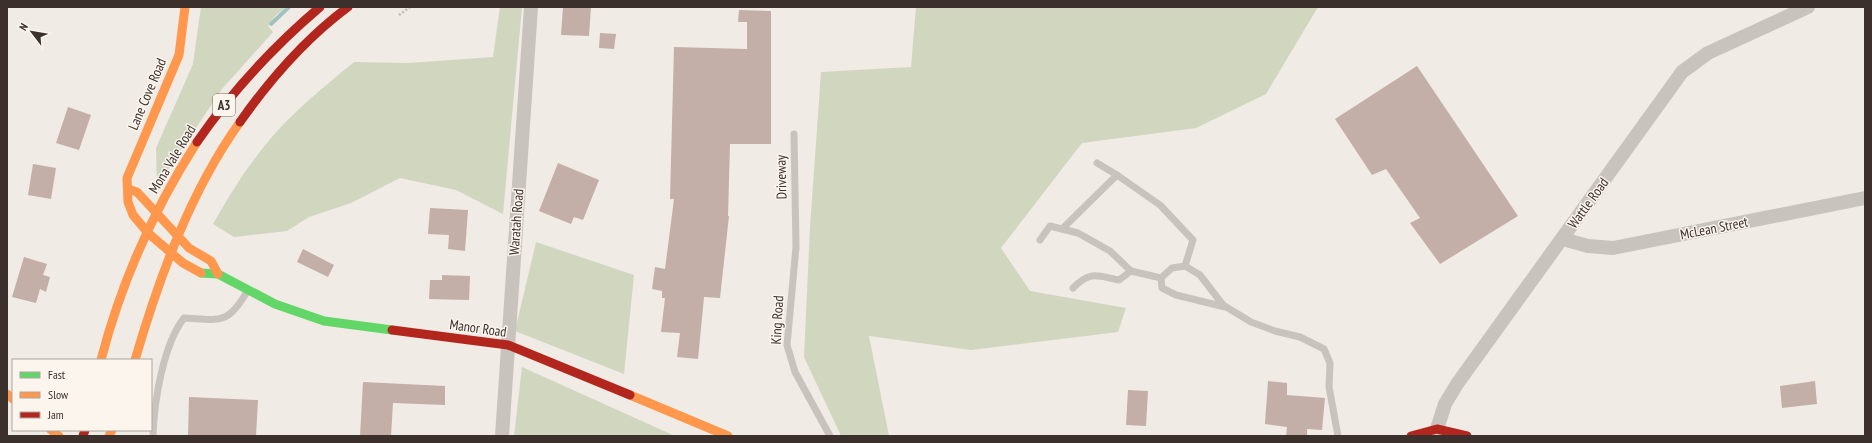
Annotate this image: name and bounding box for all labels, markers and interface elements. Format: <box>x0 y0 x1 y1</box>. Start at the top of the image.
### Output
north arrow <box>12 12 52 52</box>
text: N <box>16 21 31 33</box>
street label: Lane Cove Road <box>124 55 170 133</box>
road number: A3 <box>213 94 235 116</box>
street label: Mona Vale Road <box>145 121 199 197</box>
street label: Driveway <box>772 154 790 199</box>
street label: Wattle Road <box>1564 174 1612 232</box>
street label: Waratah Road <box>505 188 527 256</box>
street label: McLean Street <box>1679 213 1750 243</box>
street label: King Road <box>767 295 787 345</box>
street label: Manor Road <box>448 315 508 341</box>
legend <box>12 359 152 431</box>
text: Fast <box>48 367 66 382</box>
text: Slow <box>48 387 69 402</box>
text: Jam <box>47 407 64 422</box>

